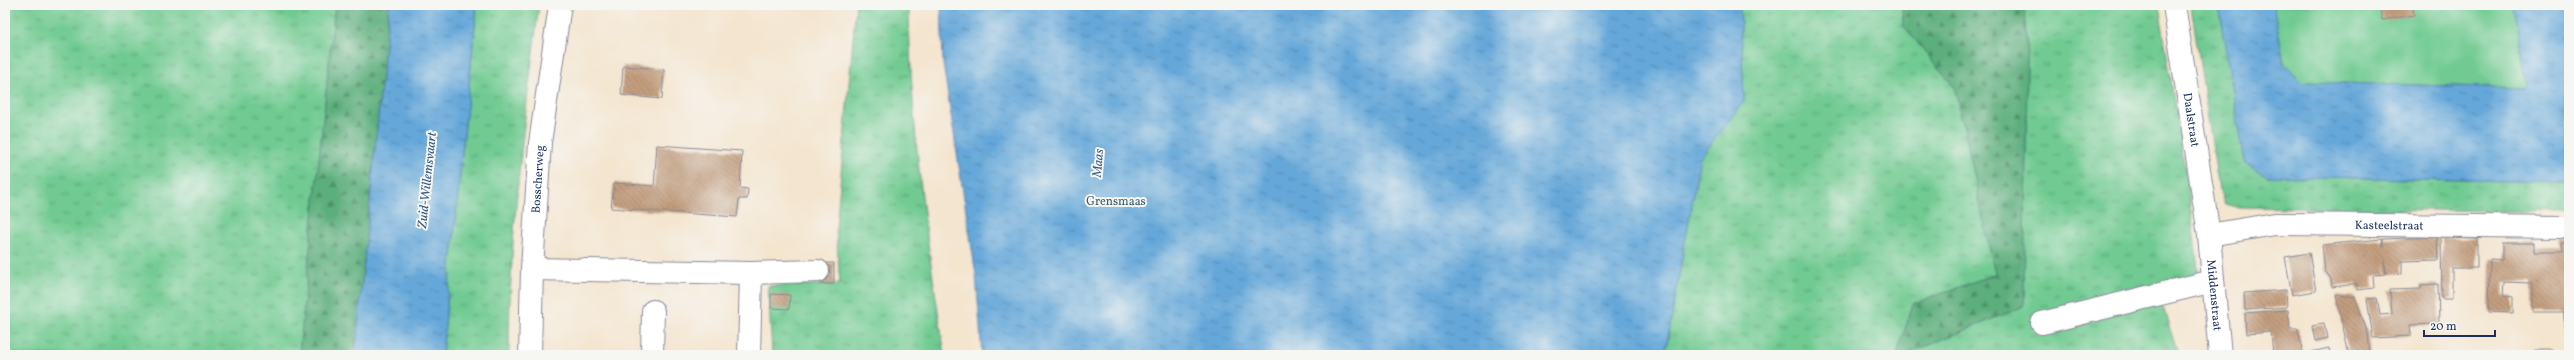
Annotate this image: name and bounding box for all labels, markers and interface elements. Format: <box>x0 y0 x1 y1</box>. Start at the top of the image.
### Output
street label: Daalstraat <box>2178 92 2202 148</box>
water label: Zuid-Willemsvaart <box>414 131 442 230</box>
street label: Bosscherweg <box>529 145 549 214</box>
water label: Maas <box>1089 148 1109 179</box>
park label: Grensmaas <box>1086 194 1146 210</box>
street label: Kasteelstraat <box>2355 218 2424 235</box>
street label: Middenstraat <box>2202 259 2225 332</box>
scale bar <box>2424 312 2495 338</box>
text: 20 m <box>2430 319 2457 335</box>

